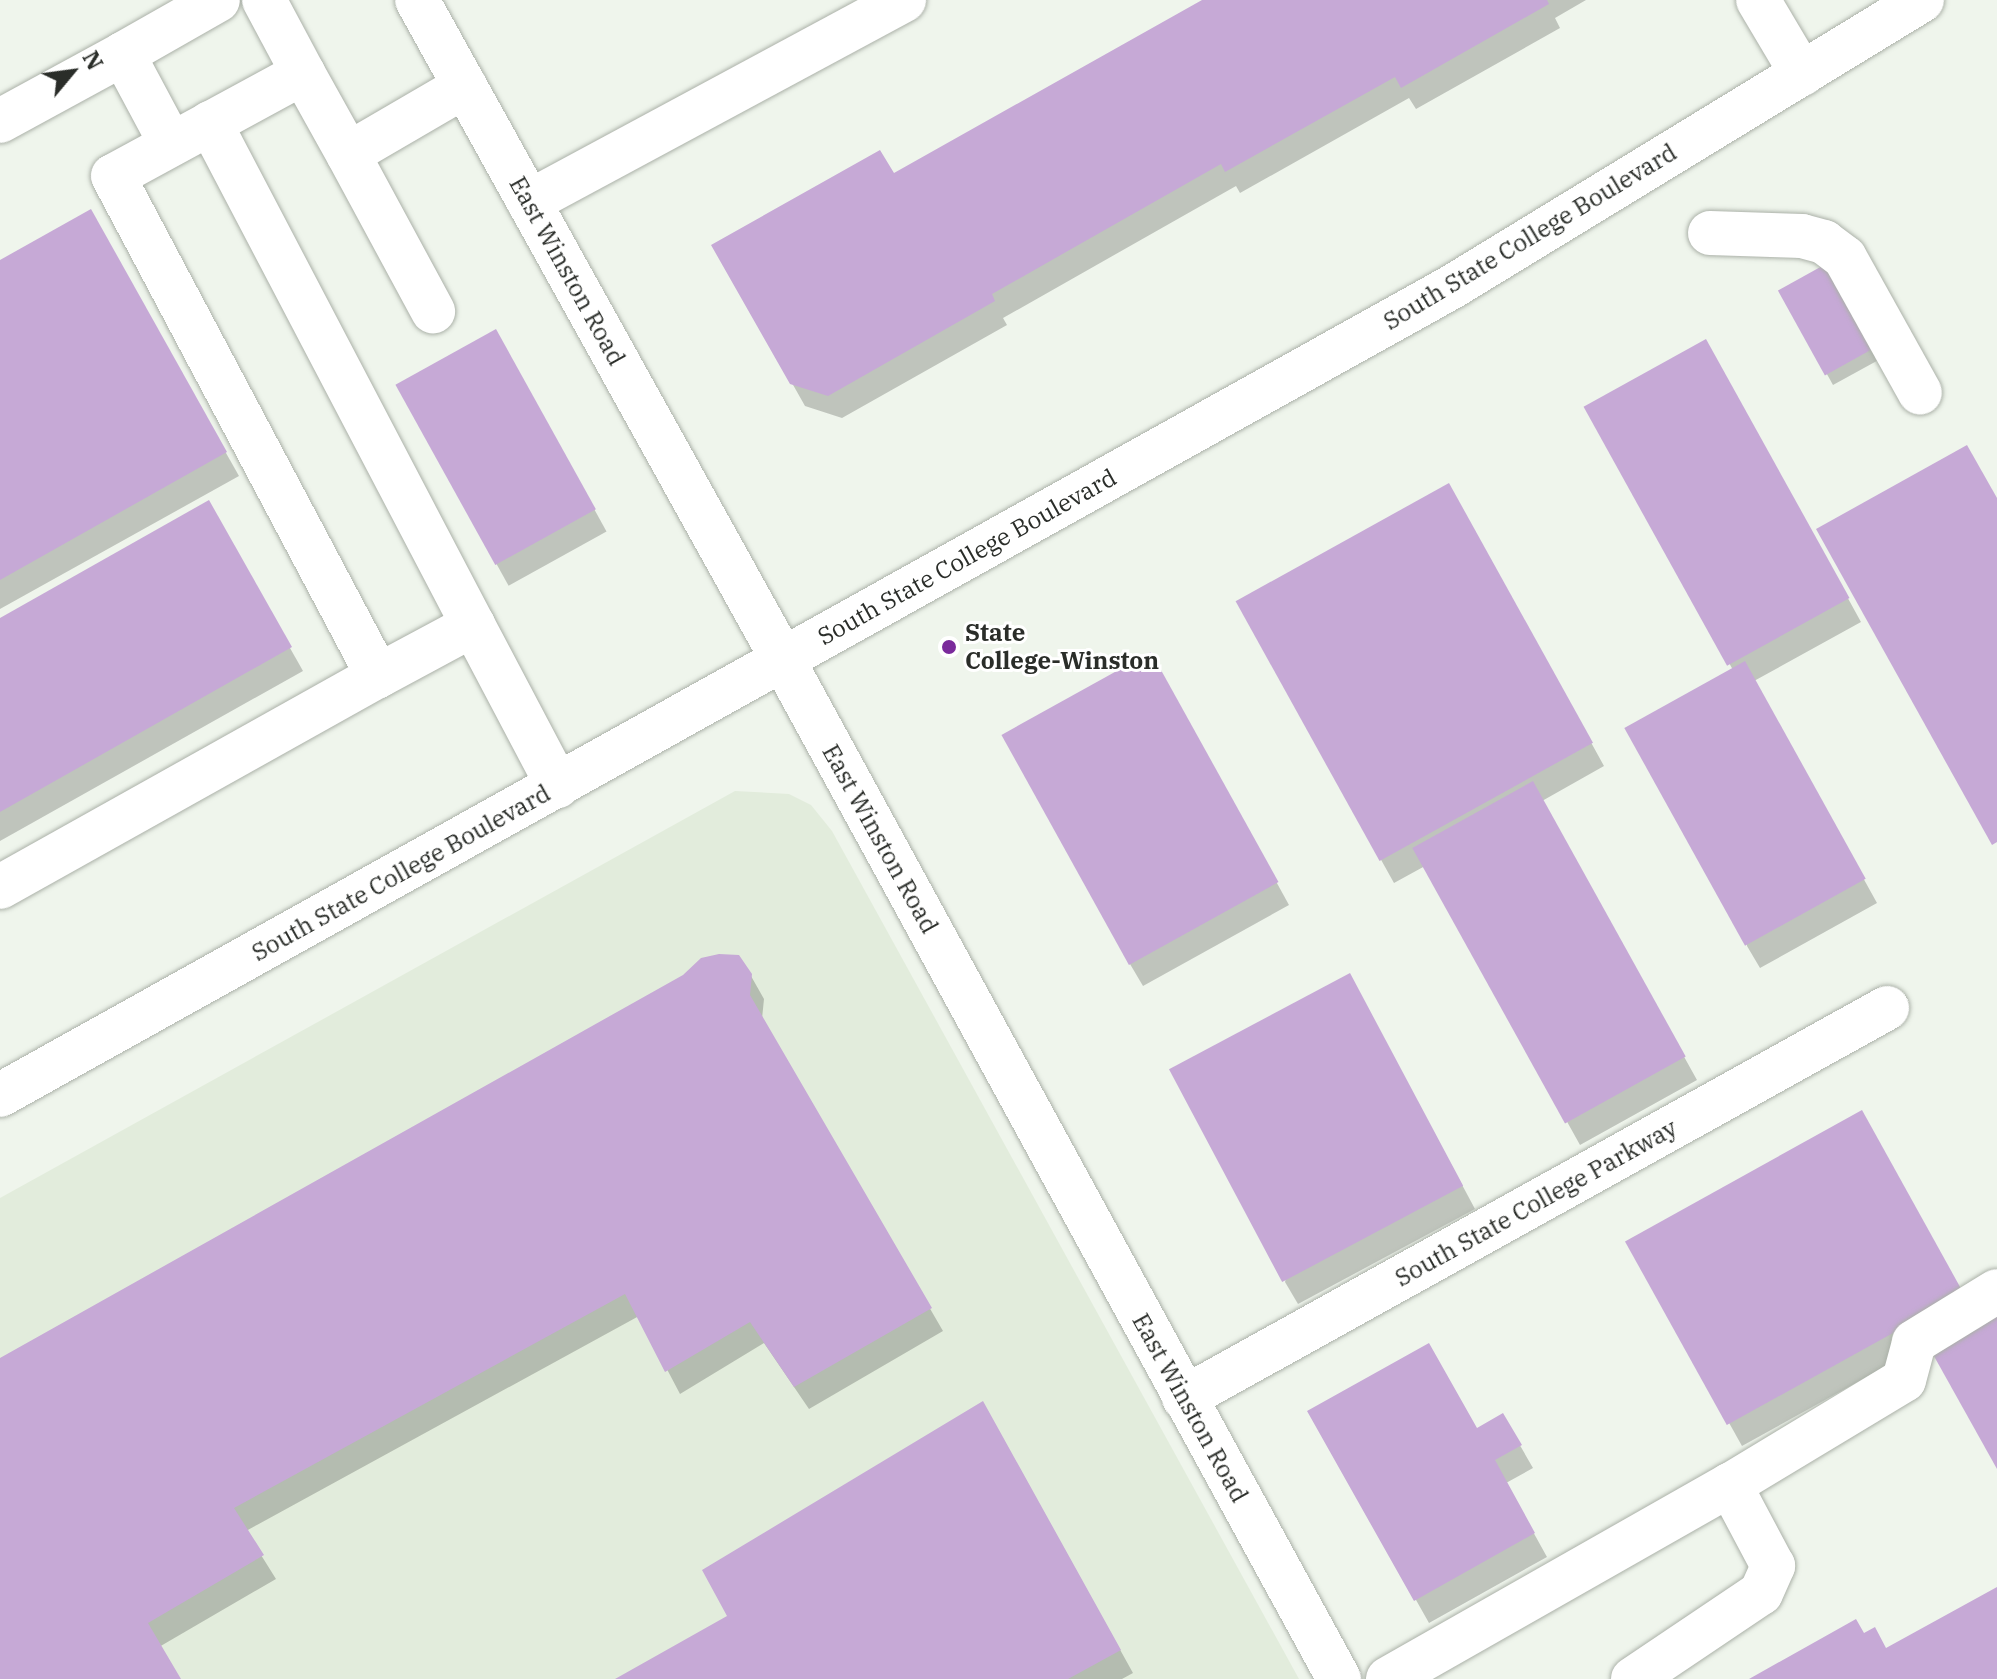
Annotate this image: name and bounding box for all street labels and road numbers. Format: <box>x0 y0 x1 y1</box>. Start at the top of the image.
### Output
street label: South State College Boulevard <box>1378 138 1682 336</box>
street label: East Winston Road <box>503 172 631 370</box>
street label: South State College Boulevard <box>813 463 1121 651</box>
street label: East Winston Road <box>816 740 944 938</box>
street label: South State College Boulevard <box>247 779 555 967</box>
street label: South State College Parkway <box>1390 1113 1682 1293</box>
street label: East Winston Road <box>1126 1309 1254 1507</box>

